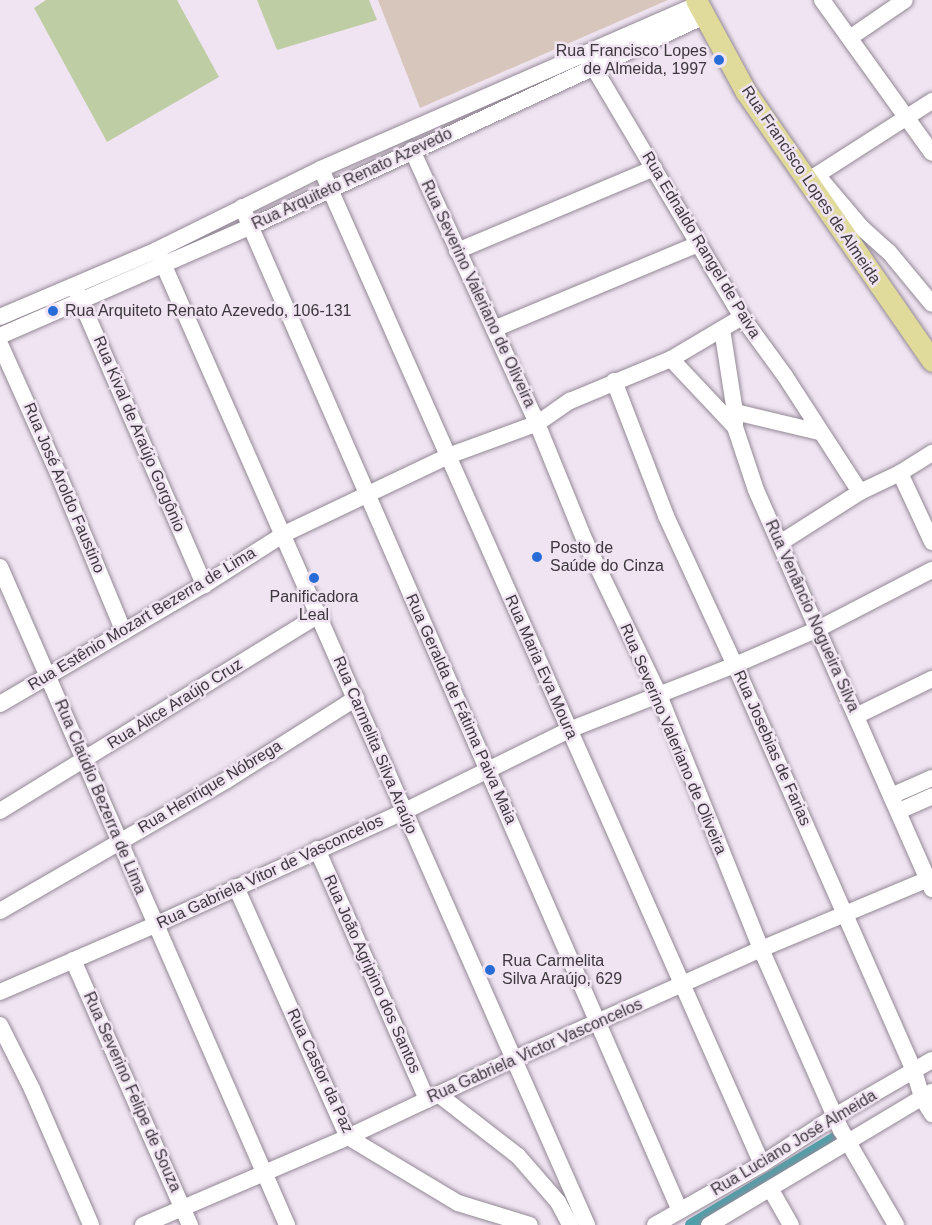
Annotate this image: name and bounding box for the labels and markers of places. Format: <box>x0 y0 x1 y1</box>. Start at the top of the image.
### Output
place label: Rua Francisco Lopes de Almeida, 1997 <box>556 41 707 79</box>
marker: Rua Francisco Lopes de Almeida, 1997 <box>712 53 726 67</box>
place label: Rua Arquiteto Renato Azevedo, 106-131 <box>65 301 353 321</box>
marker: Rua Arquiteto Renato Azevedo, 106-131 <box>46 304 60 318</box>
place label: Posto de Saúde do Cinza <box>550 538 664 576</box>
marker: Posto de Saúde do Cinza <box>528 548 546 566</box>
marker: Panificadora Leal <box>307 571 321 585</box>
place label: Panificadora Leal <box>270 587 358 625</box>
place label: Rua Carmelita Silva Araújo, 629 <box>502 951 623 989</box>
marker: Rua Carmelita Silva Araújo, 629 <box>483 963 497 977</box>

